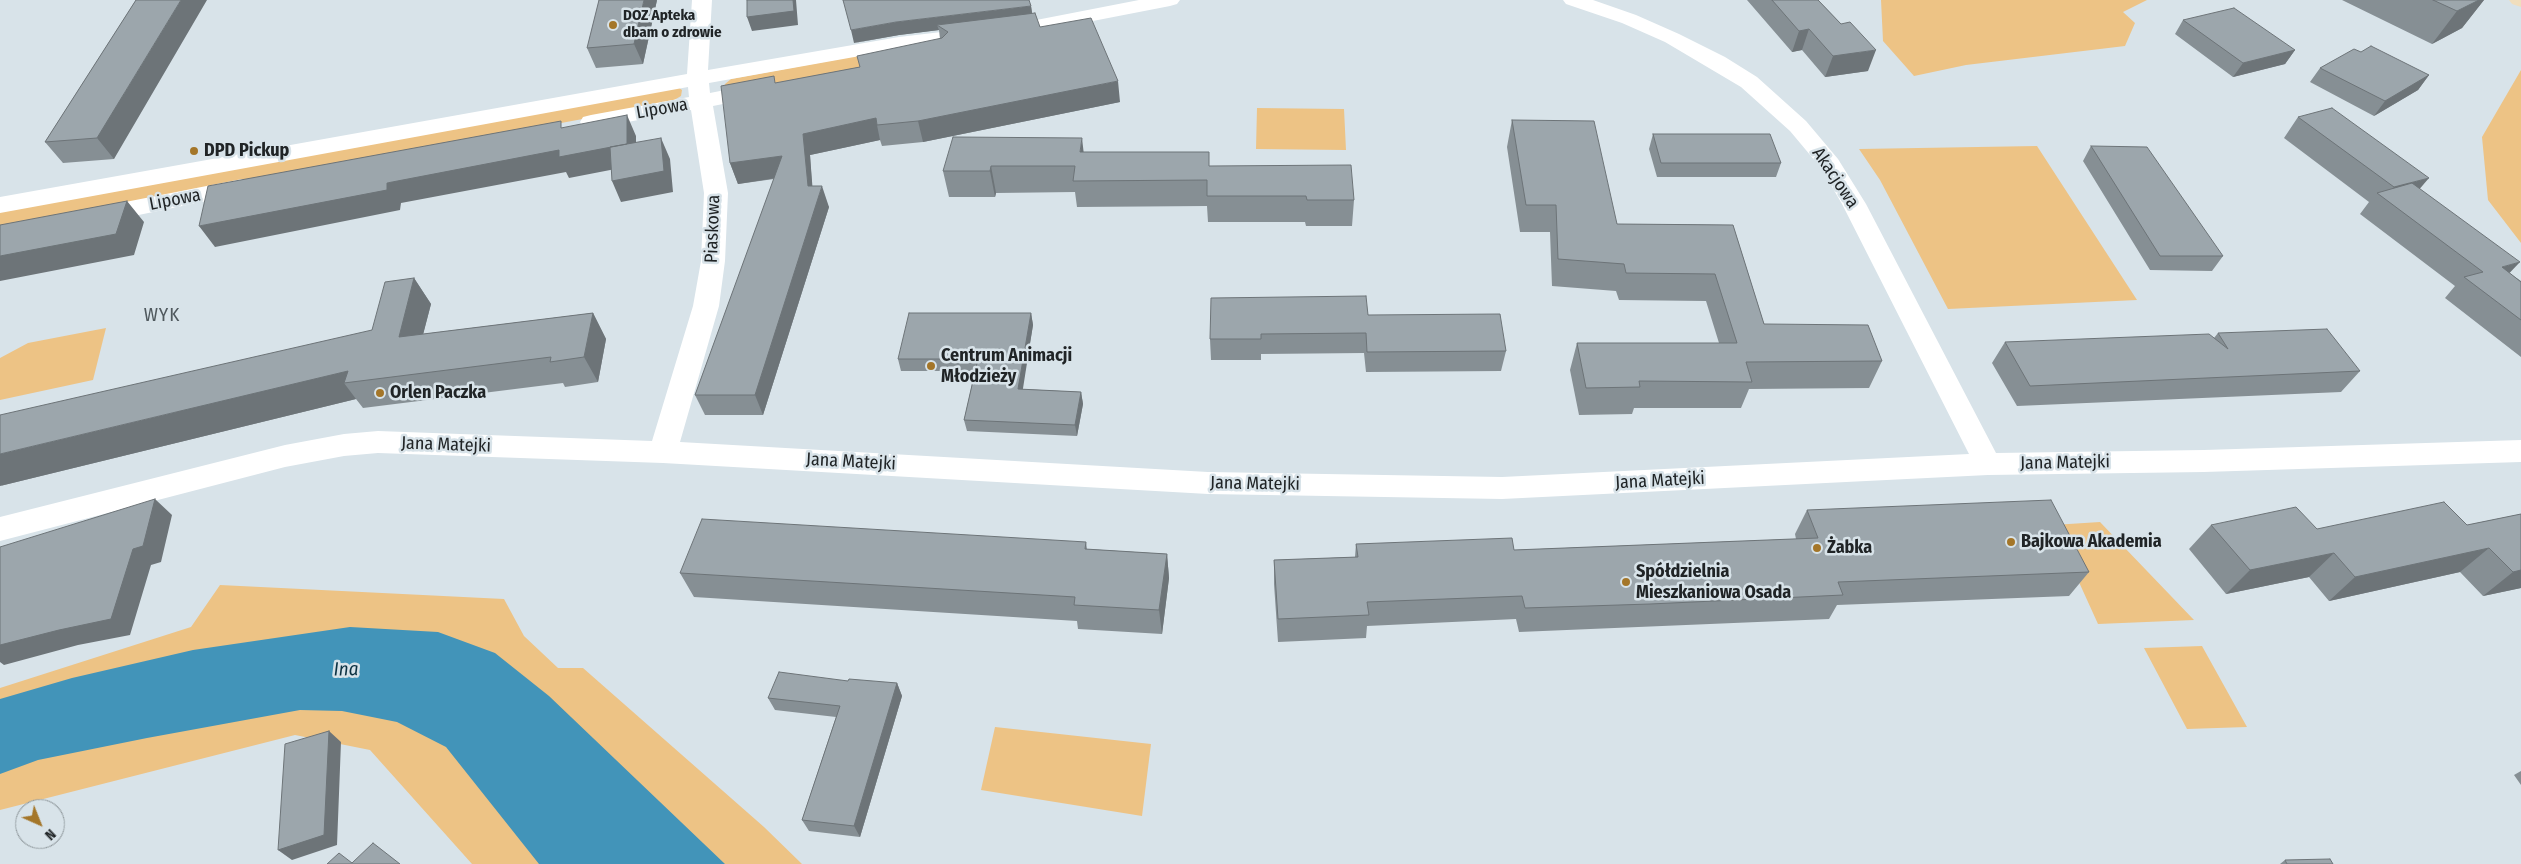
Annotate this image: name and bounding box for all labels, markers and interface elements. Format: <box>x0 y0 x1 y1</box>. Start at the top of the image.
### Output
place label: DOZ Apteka dbam o zdrowie <box>623 7 722 42</box>
marker: DOZ Apteka dbam o zdrowie <box>607 19 619 31</box>
street label: Lipowa <box>635 94 689 124</box>
place label: DPD Pickup <box>204 140 289 162</box>
street label: Akacjowa <box>1807 144 1863 212</box>
marker: DPD Pickup <box>188 145 200 157</box>
street label: Lipowa <box>147 184 203 216</box>
street label: Piaskowa <box>701 194 725 264</box>
district label: WYK <box>143 305 181 327</box>
place label: Centrum Animacji Młodzieży <box>941 345 1072 388</box>
marker: Centrum Animacji Młodzieży <box>925 360 937 372</box>
place label: Orlen Paczka <box>390 382 486 404</box>
marker: Orlen Paczka <box>374 387 386 399</box>
street label: Jana Matejki <box>401 433 491 457</box>
street label: Jana Matejki <box>806 449 896 475</box>
street label: Jana Matejki <box>2020 451 2110 475</box>
street label: Jana Matejki <box>1615 468 1705 494</box>
street label: Jana Matejki <box>1210 472 1300 496</box>
place label: Bajkowa Akademia <box>2021 531 2162 553</box>
marker: Bajkowa Akademia <box>2005 536 2017 548</box>
place label: Żabka <box>1827 537 1872 559</box>
marker: Żabka <box>1811 542 1823 554</box>
place label: Spółdzielnia Mieszkaniowa Osada <box>1636 561 1791 604</box>
marker: Spółdzielnia Mieszkaniowa Osada <box>1620 576 1632 588</box>
water label: Ina <box>333 658 359 682</box>
north arrow <box>15 799 65 849</box>
text: N <box>41 825 59 843</box>

